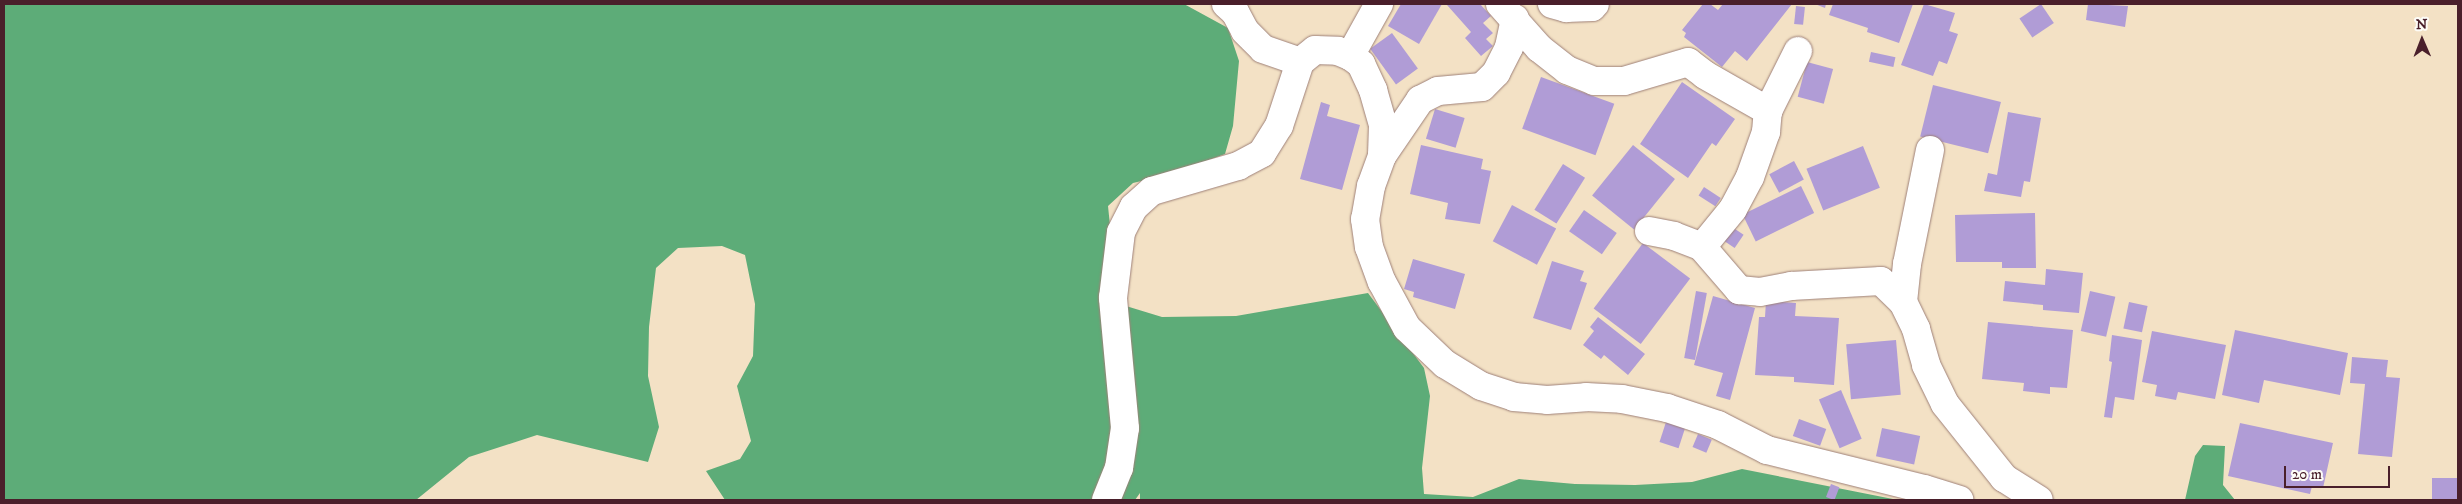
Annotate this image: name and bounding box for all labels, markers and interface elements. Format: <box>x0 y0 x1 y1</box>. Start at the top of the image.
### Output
north arrow <box>2397 15 2447 65</box>
text: N <box>2416 16 2428 34</box>
scale bar <box>2287 456 2393 488</box>
text: 20 m <box>2292 465 2322 484</box>

